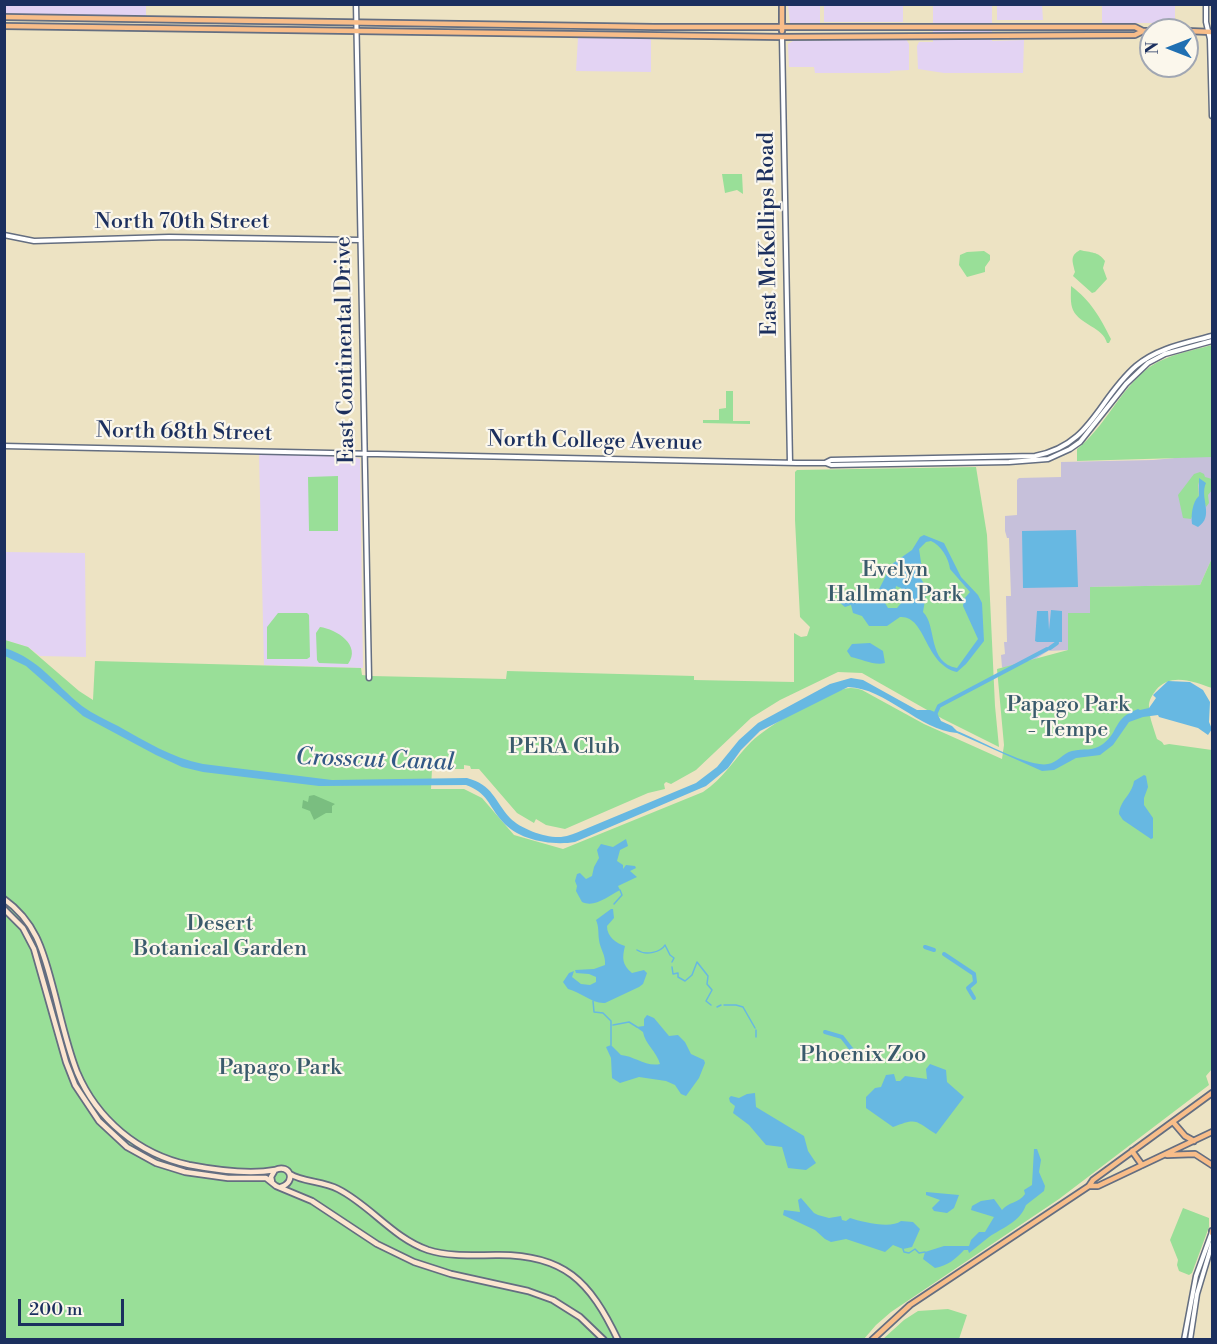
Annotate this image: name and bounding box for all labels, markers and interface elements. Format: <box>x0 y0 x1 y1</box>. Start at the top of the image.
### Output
north arrow <box>1139 18 1199 78</box>
text: N <box>1143 42 1163 54</box>
street label: East McKellips Road <box>754 132 784 336</box>
street label: North 70th Street <box>95 210 269 236</box>
street label: East Continental Drive <box>331 236 361 464</box>
street label: North 68th Street <box>96 418 272 448</box>
street label: North College Avenue <box>487 427 703 457</box>
park label: Evelyn Hallman Park <box>827 558 963 610</box>
park label: Papago Park - Tempe <box>1007 693 1129 744</box>
park label: PERA Club <box>508 735 620 761</box>
water label: Crosscut Canal <box>295 744 455 778</box>
park label: Desert Botanical Garden <box>133 912 307 963</box>
park label: Phoenix Zoo <box>800 1043 926 1069</box>
park label: Papago Park <box>219 1056 341 1082</box>
scale bar <box>21 1287 128 1325</box>
text: 200 m <box>29 1298 83 1321</box>

